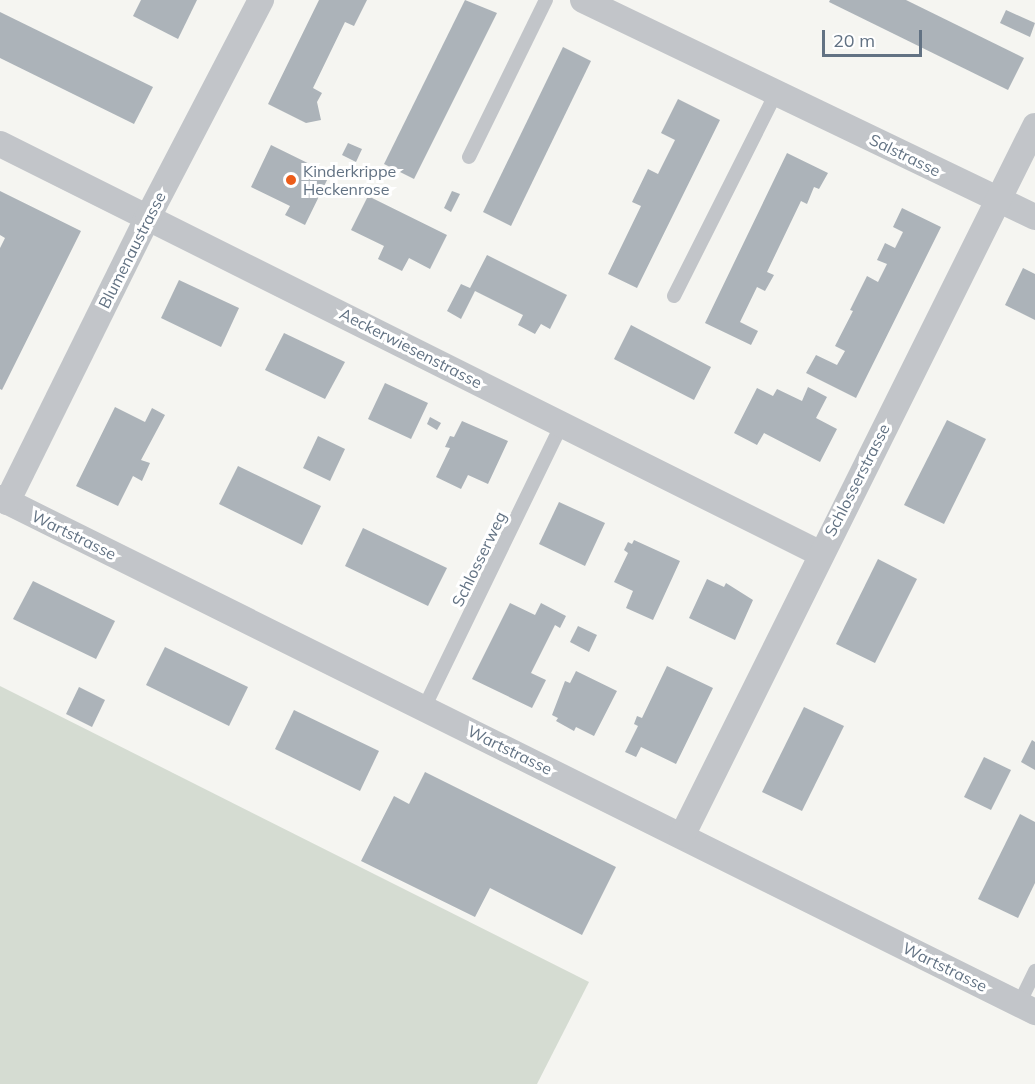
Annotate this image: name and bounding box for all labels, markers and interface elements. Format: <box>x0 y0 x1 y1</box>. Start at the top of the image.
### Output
scale bar <box>825 18 926 56</box>
text: 20 m <box>833 29 875 52</box>
street label: Salstrasse <box>866 130 944 180</box>
place label: Kinderkrippe Heckenrose <box>303 161 396 199</box>
marker: Kinderkrippe Heckenrose <box>284 173 298 187</box>
street label: Blumenaustrasse <box>94 189 170 311</box>
street label: Aeckerwiesenstrasse <box>337 304 485 392</box>
street label: Schlosserstrasse <box>820 420 894 540</box>
street label: Wartstrasse <box>29 506 119 564</box>
street label: Schlosserweg <box>448 508 510 610</box>
street label: Wartstrasse <box>465 721 555 779</box>
street label: Wartstrasse <box>900 938 990 996</box>

